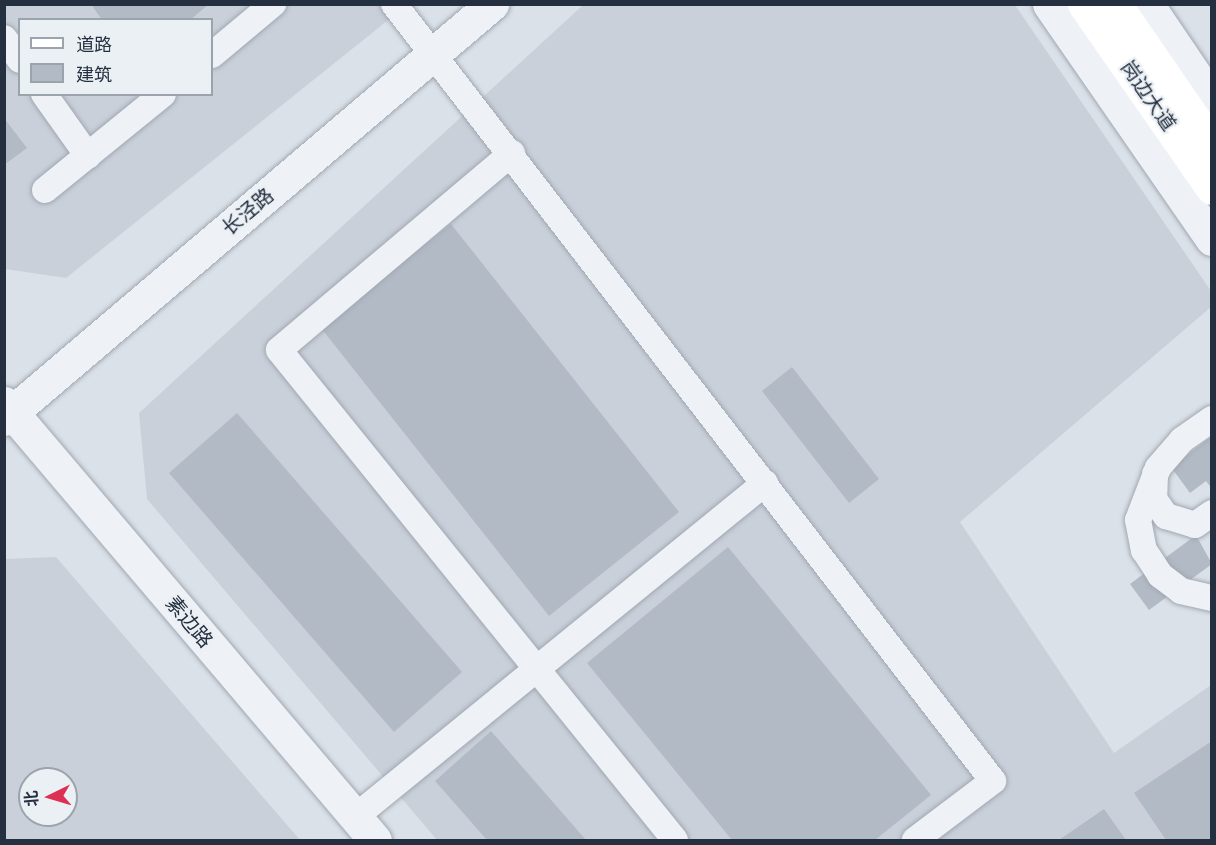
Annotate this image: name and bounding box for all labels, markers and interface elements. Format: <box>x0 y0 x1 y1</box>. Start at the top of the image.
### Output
legend <box>18 18 213 96</box>
text: 道路 <box>76 34 112 55</box>
street label: 岗边大道 <box>1115 56 1181 136</box>
text: 建筑 <box>76 64 112 85</box>
street label: 长泾路 <box>217 184 279 240</box>
street label: 素边路 <box>161 591 217 653</box>
north arrow <box>18 767 78 827</box>
text: 北 <box>21 790 42 807</box>

